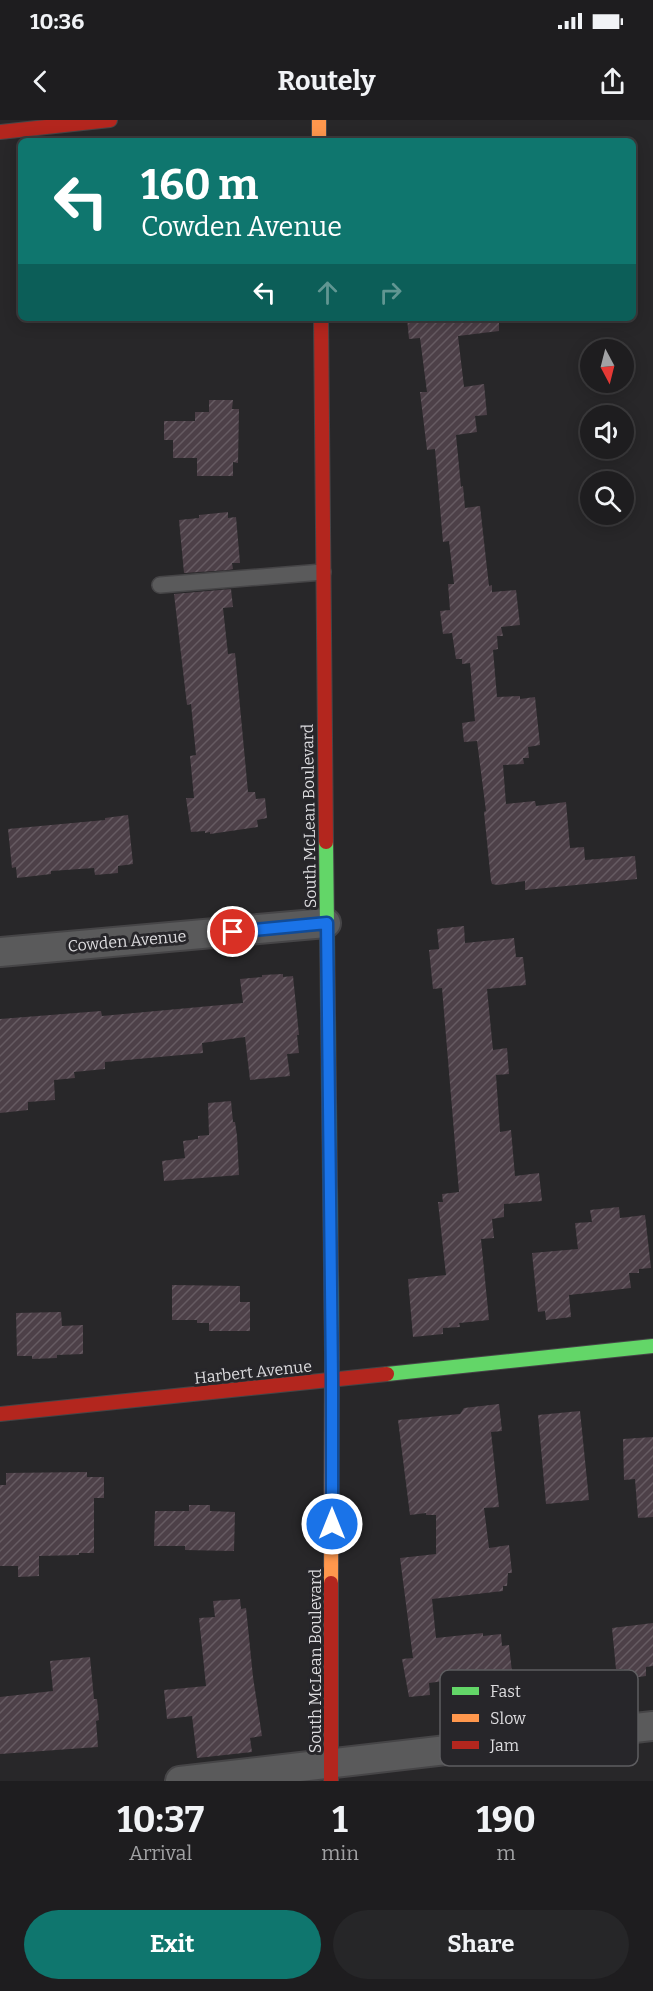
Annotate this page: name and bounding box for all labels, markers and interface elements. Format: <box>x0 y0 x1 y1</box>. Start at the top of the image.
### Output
text: 10:36 <box>30 8 84 35</box>
icon: back <box>24 65 57 98</box>
text: Routely <box>277 65 376 97</box>
icon: share <box>596 65 629 98</box>
text: 160 m <box>141 160 258 210</box>
icon: left <box>42 162 120 240</box>
text: Cowden Avenue <box>141 211 342 243</box>
icon: left <box>248 276 281 309</box>
icon: ahead <box>311 276 344 309</box>
icon: right <box>374 276 407 309</box>
north arrow <box>580 339 634 393</box>
map controls <box>580 339 634 525</box>
button: sound <box>580 405 634 459</box>
button: search <box>580 471 634 525</box>
street label: South McLean Boulevard <box>298 723 320 908</box>
pin <box>207 906 258 957</box>
icon: arrive <box>216 915 249 948</box>
street label: Cowden Avenue <box>67 926 187 956</box>
street label: Harbert Avenue <box>193 1356 313 1388</box>
position arrow <box>300 1492 364 1556</box>
street label: South McLean Boulevard <box>306 1568 325 1753</box>
legend <box>440 1670 638 1766</box>
text: Fast <box>490 1682 521 1701</box>
text: Slow <box>490 1709 526 1728</box>
text: Jam <box>489 1736 519 1755</box>
text: 10:37 <box>117 1798 204 1842</box>
text: 1 <box>332 1798 348 1842</box>
text: 190 <box>476 1798 536 1842</box>
text: Arrival <box>129 1841 192 1865</box>
text: min <box>321 1841 359 1865</box>
text: m <box>496 1841 516 1865</box>
button: Exit <box>24 1910 321 1979</box>
button: Share <box>333 1910 629 1979</box>

